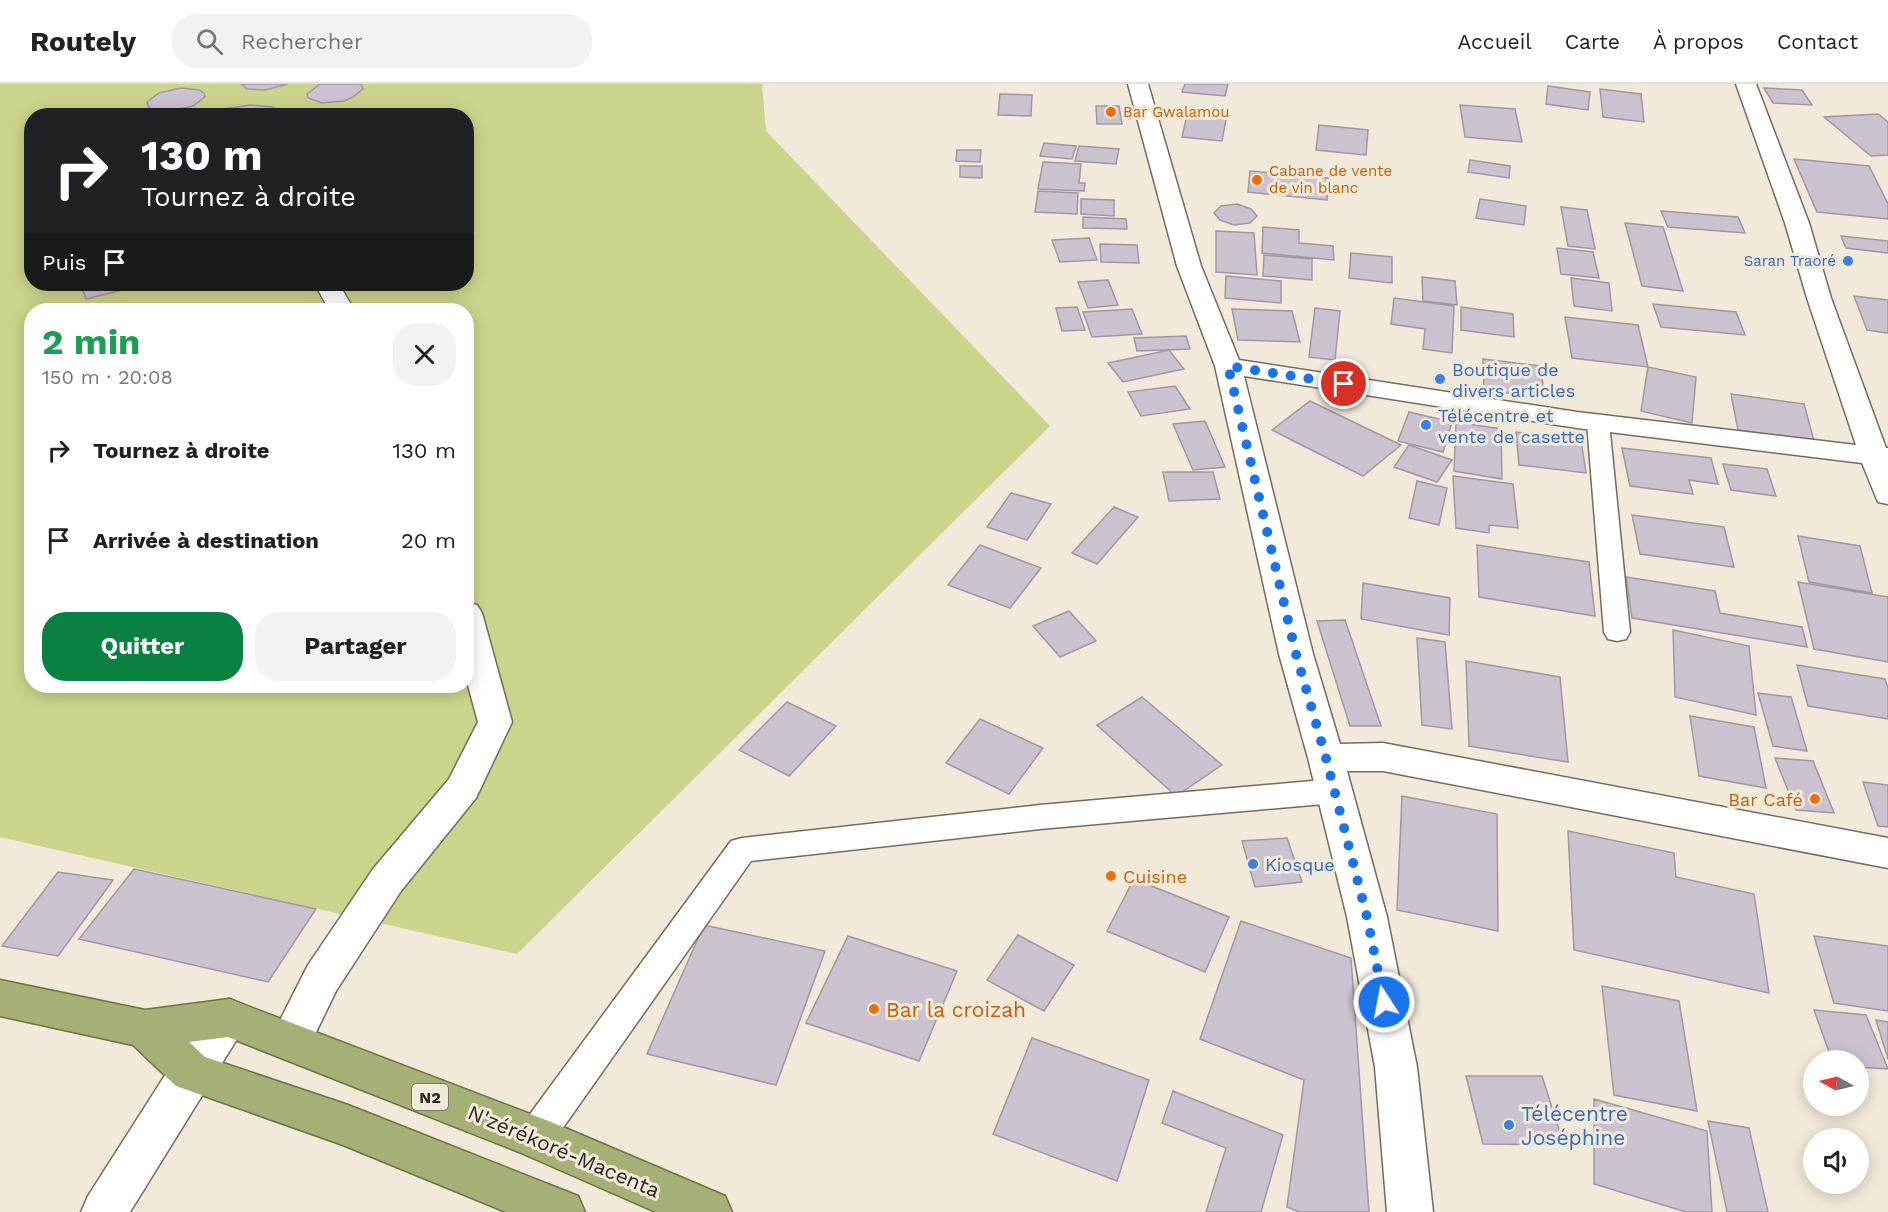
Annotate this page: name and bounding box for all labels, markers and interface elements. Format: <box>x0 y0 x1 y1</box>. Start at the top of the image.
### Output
search box <box>172 14 592 68</box>
text: Routely <box>30 25 136 58</box>
icon: search <box>193 25 226 58</box>
text: Rechercher <box>241 29 363 54</box>
text: Accueil <box>1457 29 1532 54</box>
text: Carte <box>1565 29 1620 54</box>
text: À propos <box>1653 29 1744 54</box>
text: Contact <box>1777 29 1858 54</box>
place label: Bar Gwalamou <box>1123 103 1230 121</box>
marker: Bar Gwalamou <box>1104 105 1118 119</box>
text: 130 m <box>141 131 263 180</box>
icon: right <box>42 132 120 210</box>
place label: Cabane de vente de vin blanc <box>1269 162 1392 197</box>
marker: Cabane de vente de vin blanc <box>1250 173 1264 187</box>
text: Tournez à droite <box>141 181 356 213</box>
icon: arrive <box>98 246 131 279</box>
text: Puis <box>42 250 86 275</box>
place label: Saran Traoré <box>1744 252 1836 270</box>
marker: Saran Traoré <box>1841 254 1855 268</box>
text: 2 min <box>42 321 140 363</box>
button: close <box>393 323 456 386</box>
pin <box>1318 358 1369 409</box>
place label: Boutique de divers articles <box>1452 359 1575 401</box>
text: 150 m · 20:08 <box>42 365 173 389</box>
icon: arrive <box>1327 367 1360 400</box>
marker: Boutique de divers articles <box>1433 372 1447 386</box>
place label: Télécentre et vente de casette <box>1438 405 1585 447</box>
marker: Télécentre et vente de casette <box>1419 418 1433 432</box>
icon: right <box>42 434 75 467</box>
text: Tournez à droite <box>93 438 270 463</box>
text: 130 m <box>392 438 456 463</box>
icon: arrive <box>42 524 75 557</box>
text: Arrivée à destination <box>93 528 319 553</box>
text: 20 m <box>401 528 456 553</box>
button: Quitter <box>42 612 243 681</box>
button: Partager <box>255 612 456 681</box>
place label: Bar Café <box>1728 789 1803 810</box>
marker: Bar Café <box>1808 792 1822 806</box>
place label: Kiosque <box>1265 854 1335 875</box>
marker: Kiosque <box>1246 857 1260 871</box>
place label: Cuisine <box>1123 866 1187 887</box>
marker: Cuisine <box>1104 869 1118 883</box>
position arrow <box>1352 970 1416 1034</box>
place label: Bar la croizah <box>886 997 1026 1022</box>
marker: Bar la croizah <box>867 1002 881 1016</box>
north arrow <box>1803 1050 1869 1116</box>
map controls <box>1803 1050 1869 1194</box>
road number: N2 <box>412 1084 448 1110</box>
street label: N'zérékoré-Macenta <box>464 1099 664 1203</box>
place label: Télécentre Joséphine <box>1521 1101 1628 1150</box>
marker: Télécentre Joséphine <box>1502 1118 1516 1132</box>
button: sound <box>1803 1128 1869 1194</box>

